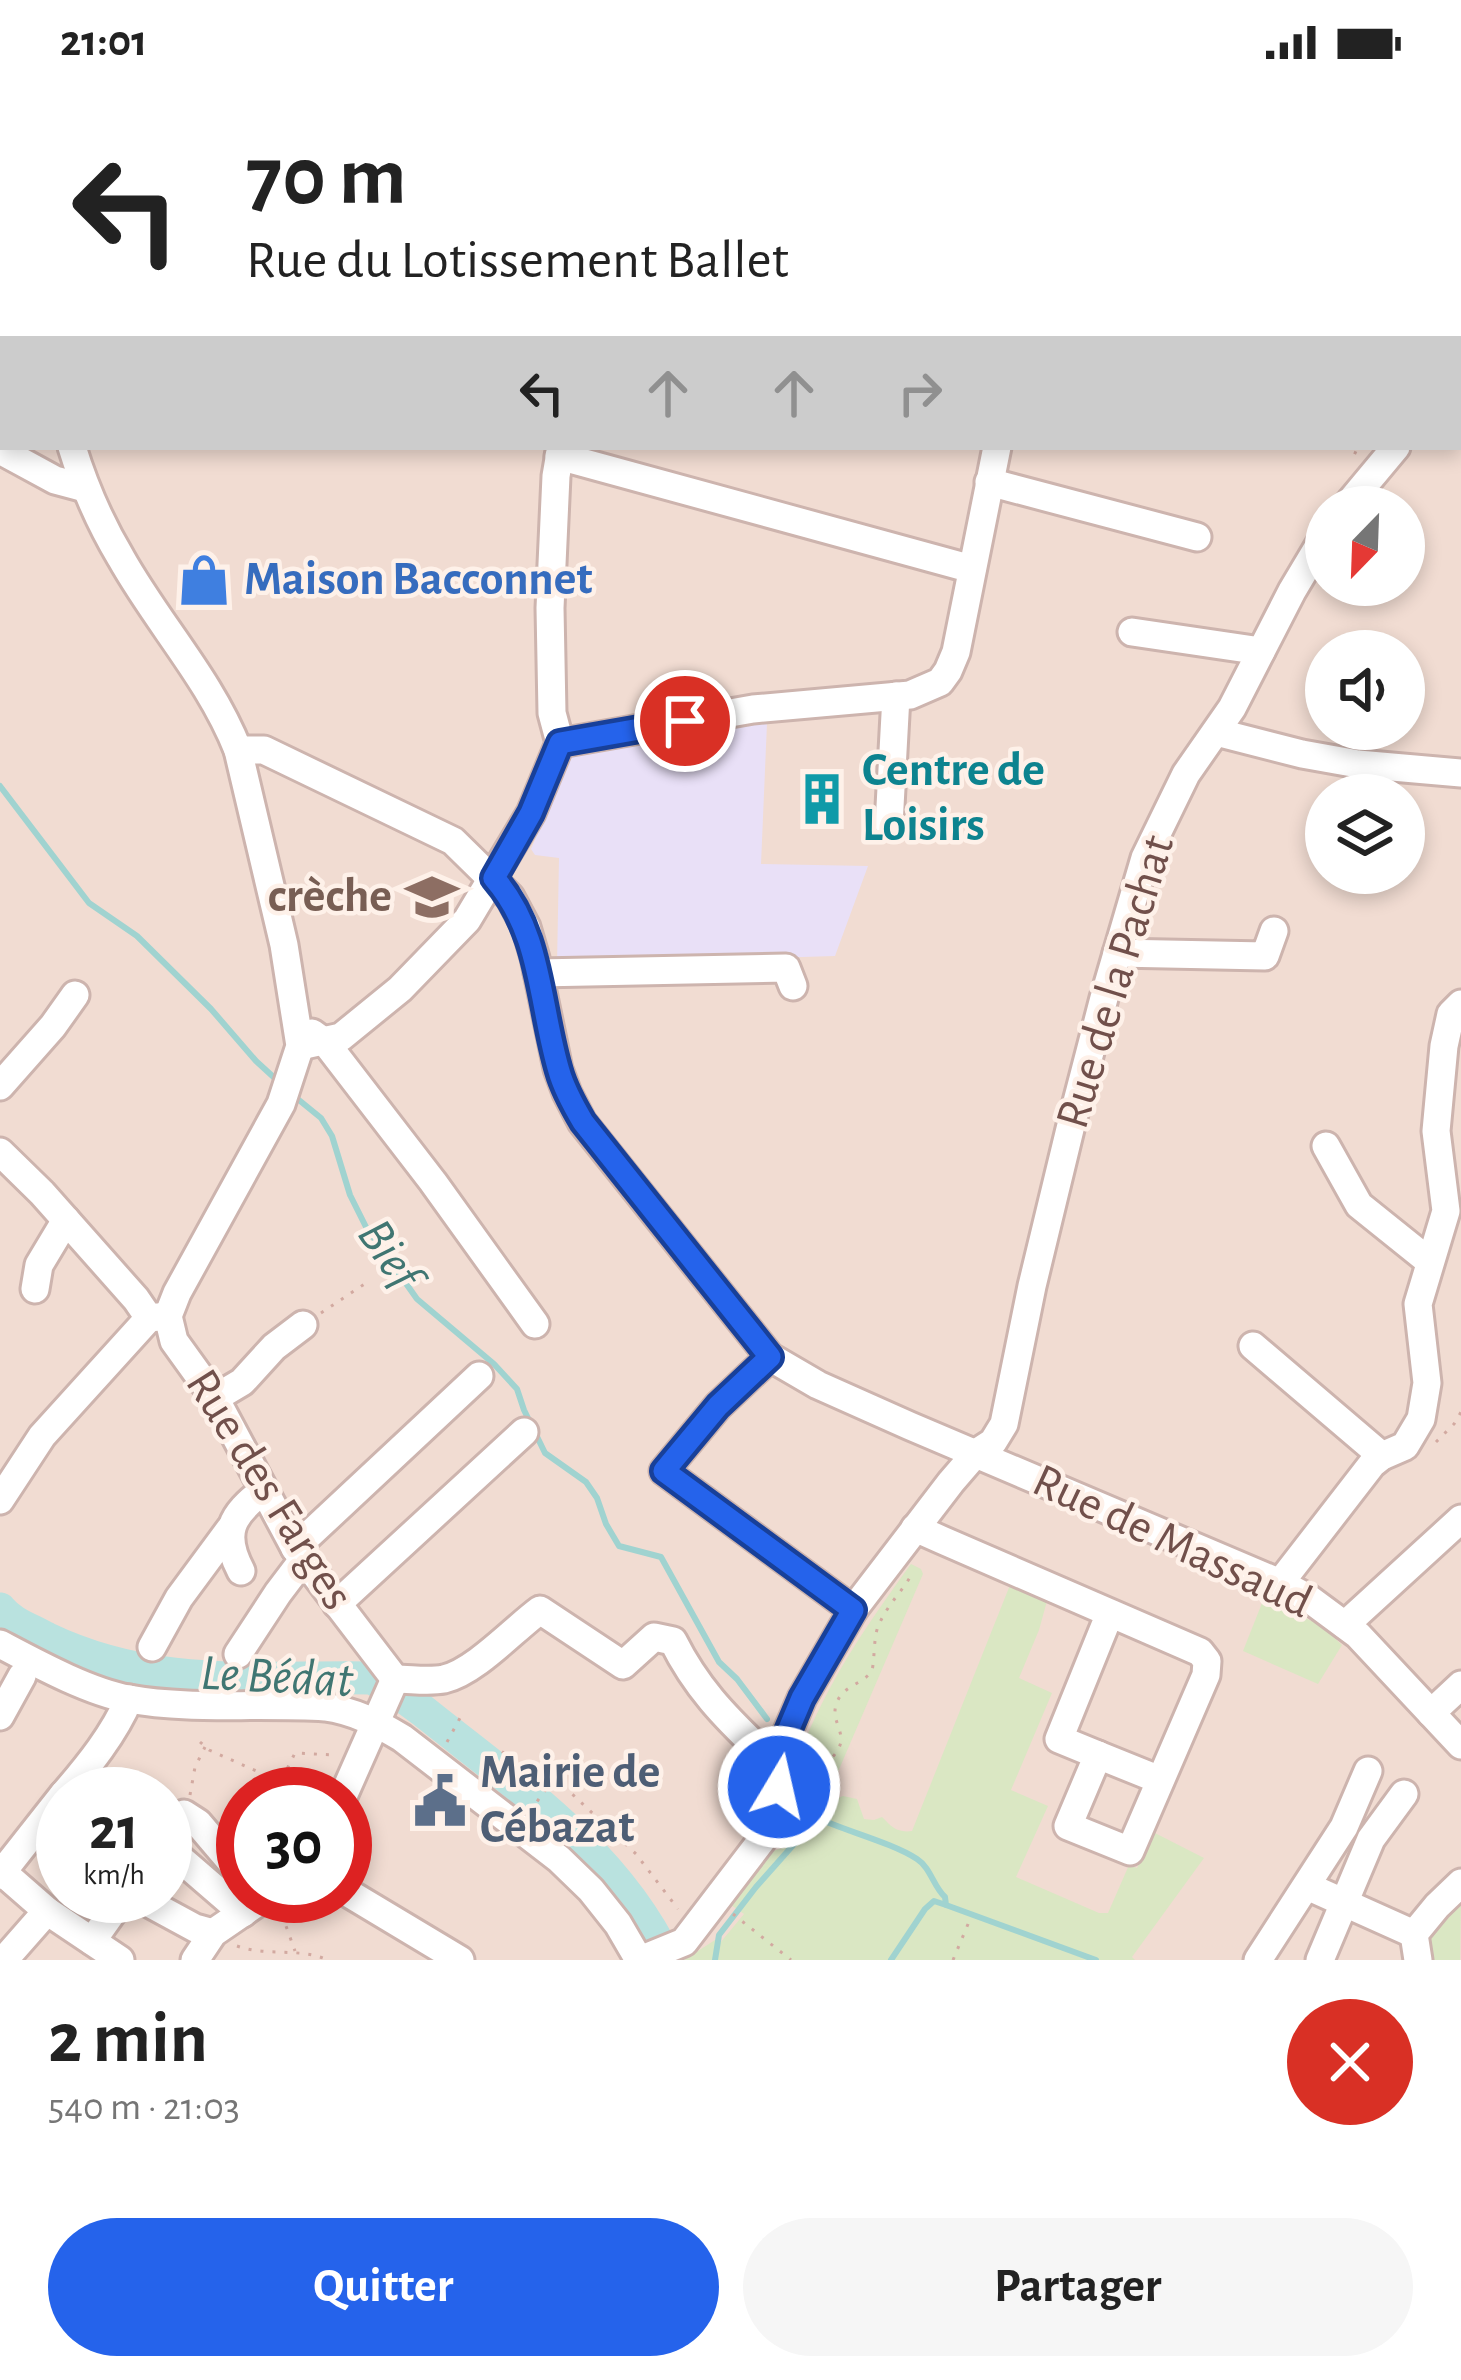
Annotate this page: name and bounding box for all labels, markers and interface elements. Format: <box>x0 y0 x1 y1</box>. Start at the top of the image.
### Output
text: 21:01 <box>60 19 147 64</box>
icon: left <box>48 132 204 288</box>
text: 70 m <box>246 136 407 220</box>
text: Rue du Lotissement Ballet <box>246 234 789 288</box>
icon: left <box>509 360 575 426</box>
icon: ahead <box>635 360 701 426</box>
icon: ahead <box>761 360 827 426</box>
icon: right <box>887 360 953 426</box>
north arrow <box>1305 486 1425 606</box>
map controls <box>1305 486 1425 894</box>
shop icon: Maison Bacconnet <box>175 551 233 609</box>
place label: Maison Bacconnet <box>244 556 593 604</box>
button: sound <box>1305 630 1425 750</box>
pin <box>634 670 736 772</box>
icon: arrive <box>652 688 718 754</box>
place label: Centre de Loisirs <box>862 747 1045 850</box>
building icon: Centre de Loisirs <box>793 770 851 828</box>
button: layers <box>1305 774 1425 894</box>
street label: Rue de la Pachat <box>1049 830 1183 1134</box>
school or university icon: crèche <box>403 868 461 926</box>
place label: crèche <box>268 873 392 921</box>
water label: Bief <box>348 1210 434 1304</box>
street label: Rue des Farges <box>176 1362 362 1618</box>
street label: Rue de Massaud <box>1025 1457 1319 1627</box>
water label: Le Bédat <box>199 1648 355 1706</box>
position arrow <box>716 1724 842 1850</box>
place label: Mairie de Cébazat <box>480 1749 660 1852</box>
speed limit sign: 30 <box>216 1767 372 1923</box>
public building icon: Mairie de Cébazat <box>411 1772 469 1830</box>
text: 21 <box>89 1800 139 1860</box>
text: km/h <box>83 1860 145 1890</box>
button: close <box>1287 1999 1413 2125</box>
text: 2 min <box>48 2003 208 2075</box>
text: 540 m · 21:03 <box>48 2088 240 2127</box>
button: Quitter <box>48 2218 719 2356</box>
button: Partager <box>743 2218 1413 2356</box>

